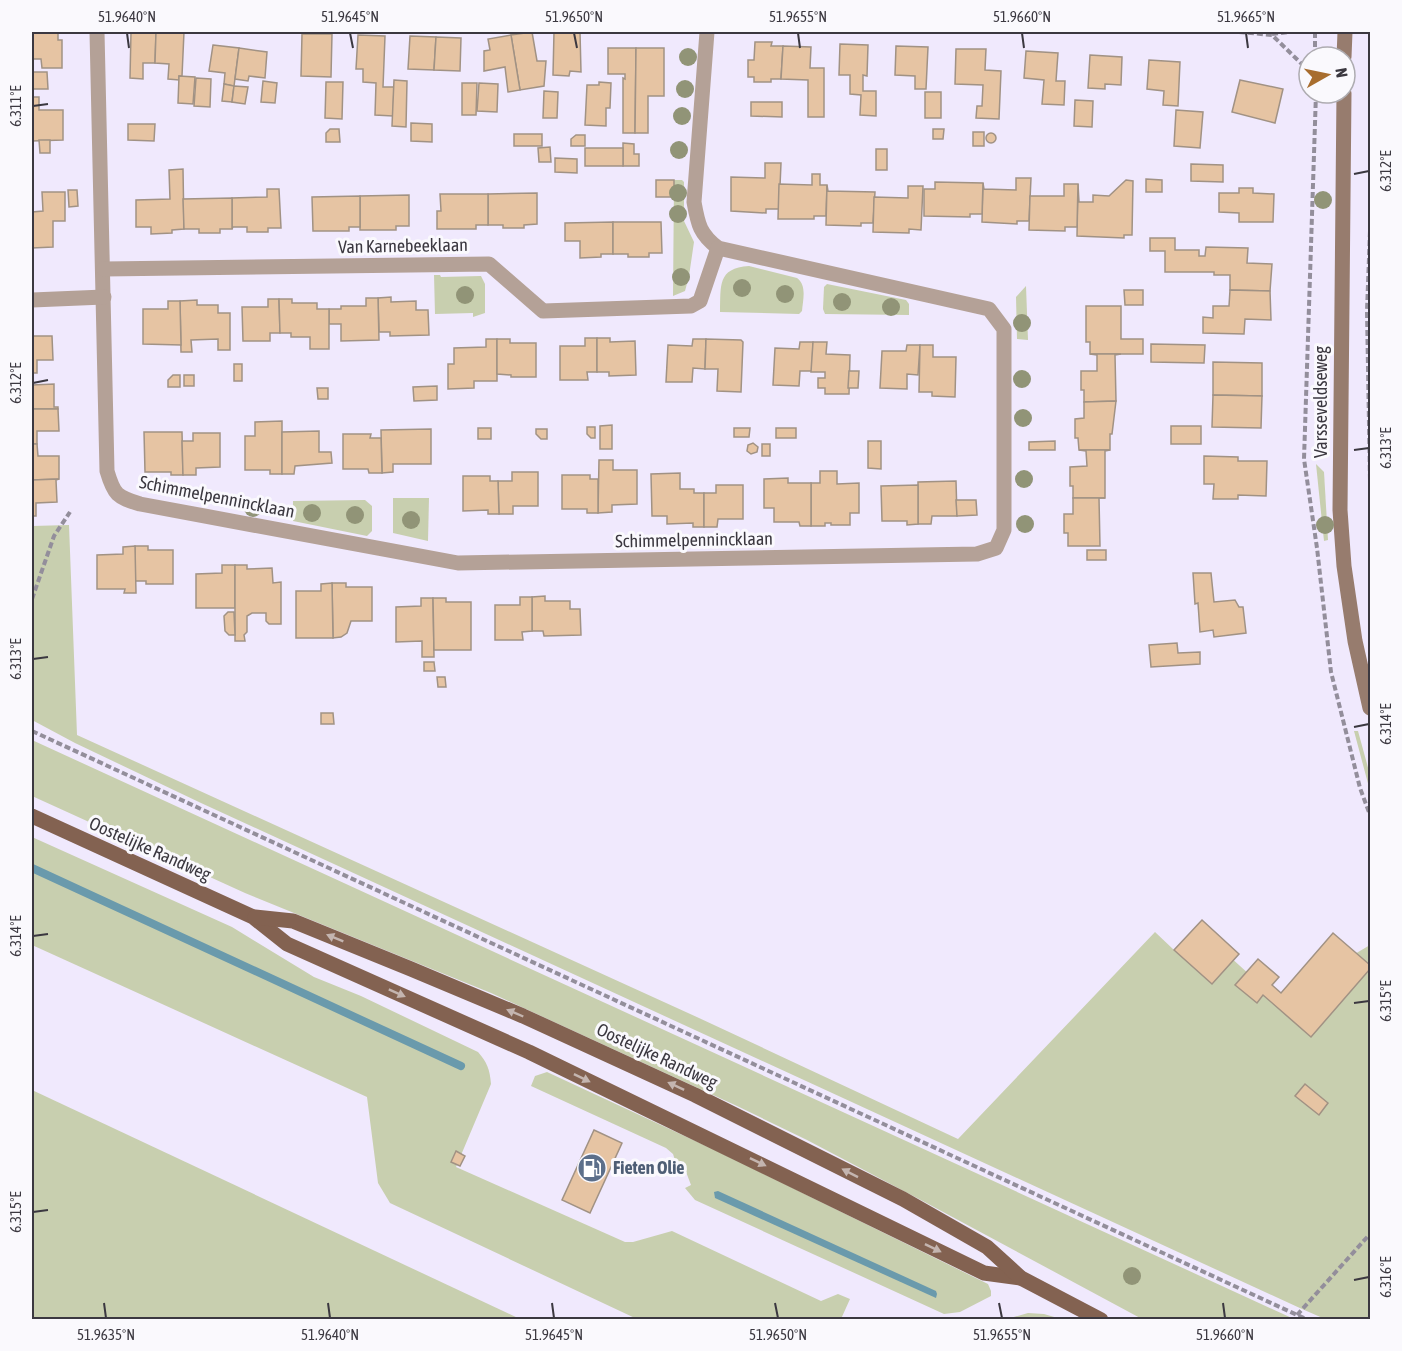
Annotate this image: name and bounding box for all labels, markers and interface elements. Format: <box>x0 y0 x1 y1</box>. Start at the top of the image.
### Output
text: 51.9640°N <box>98 8 156 25</box>
text: 51.9645°N <box>321 8 379 25</box>
text: 51.9650°N <box>545 8 603 25</box>
text: 51.9655°N <box>769 8 827 25</box>
text: 51.9660°N <box>993 8 1051 25</box>
text: 51.9665°N <box>1217 8 1275 25</box>
north arrow <box>1297 45 1357 105</box>
text: N <box>1332 67 1351 79</box>
text: 6.311°E <box>7 85 24 127</box>
text: 6.312°E <box>1377 150 1394 192</box>
street label: Van Karnebeeklaan <box>338 234 468 257</box>
street label: Varsseveldseweg <box>1310 346 1331 458</box>
text: 6.312°E <box>7 362 24 404</box>
text: 6.313°E <box>1377 427 1394 469</box>
street label: Schimmelpennincklaan <box>138 471 297 522</box>
street label: Schimmelpennincklaan <box>615 528 773 551</box>
text: 6.313°E <box>7 638 24 680</box>
text: 6.314°E <box>1377 703 1394 745</box>
street label: Oostelijke Randweg <box>86 812 214 885</box>
text: 6.314°E <box>7 915 24 957</box>
one-way arrow <box>325 933 343 943</box>
text: 6.315°E <box>1377 980 1394 1022</box>
one-way arrow <box>388 988 406 998</box>
one-way arrow <box>506 1008 523 1017</box>
street label: Oostelijke Randweg <box>593 1018 721 1093</box>
one-way arrow <box>573 1073 590 1082</box>
one-way arrow <box>667 1082 684 1091</box>
fuel station icon: Fieten Olie <box>576 1152 608 1184</box>
place label: Fieten Olie <box>613 1157 685 1178</box>
one-way arrow <box>749 1157 766 1166</box>
one-way arrow <box>842 1168 859 1178</box>
text: 6.315°E <box>7 1191 24 1233</box>
one-way arrow <box>924 1243 941 1252</box>
text: 6.316°E <box>1377 1256 1394 1298</box>
text: 51.9635°N <box>77 1326 135 1343</box>
text: 51.9640°N <box>301 1326 359 1343</box>
text: 51.9645°N <box>525 1326 583 1343</box>
text: 51.9650°N <box>749 1326 807 1343</box>
text: 51.9655°N <box>973 1326 1031 1343</box>
text: 51.9660°N <box>1196 1326 1254 1343</box>

